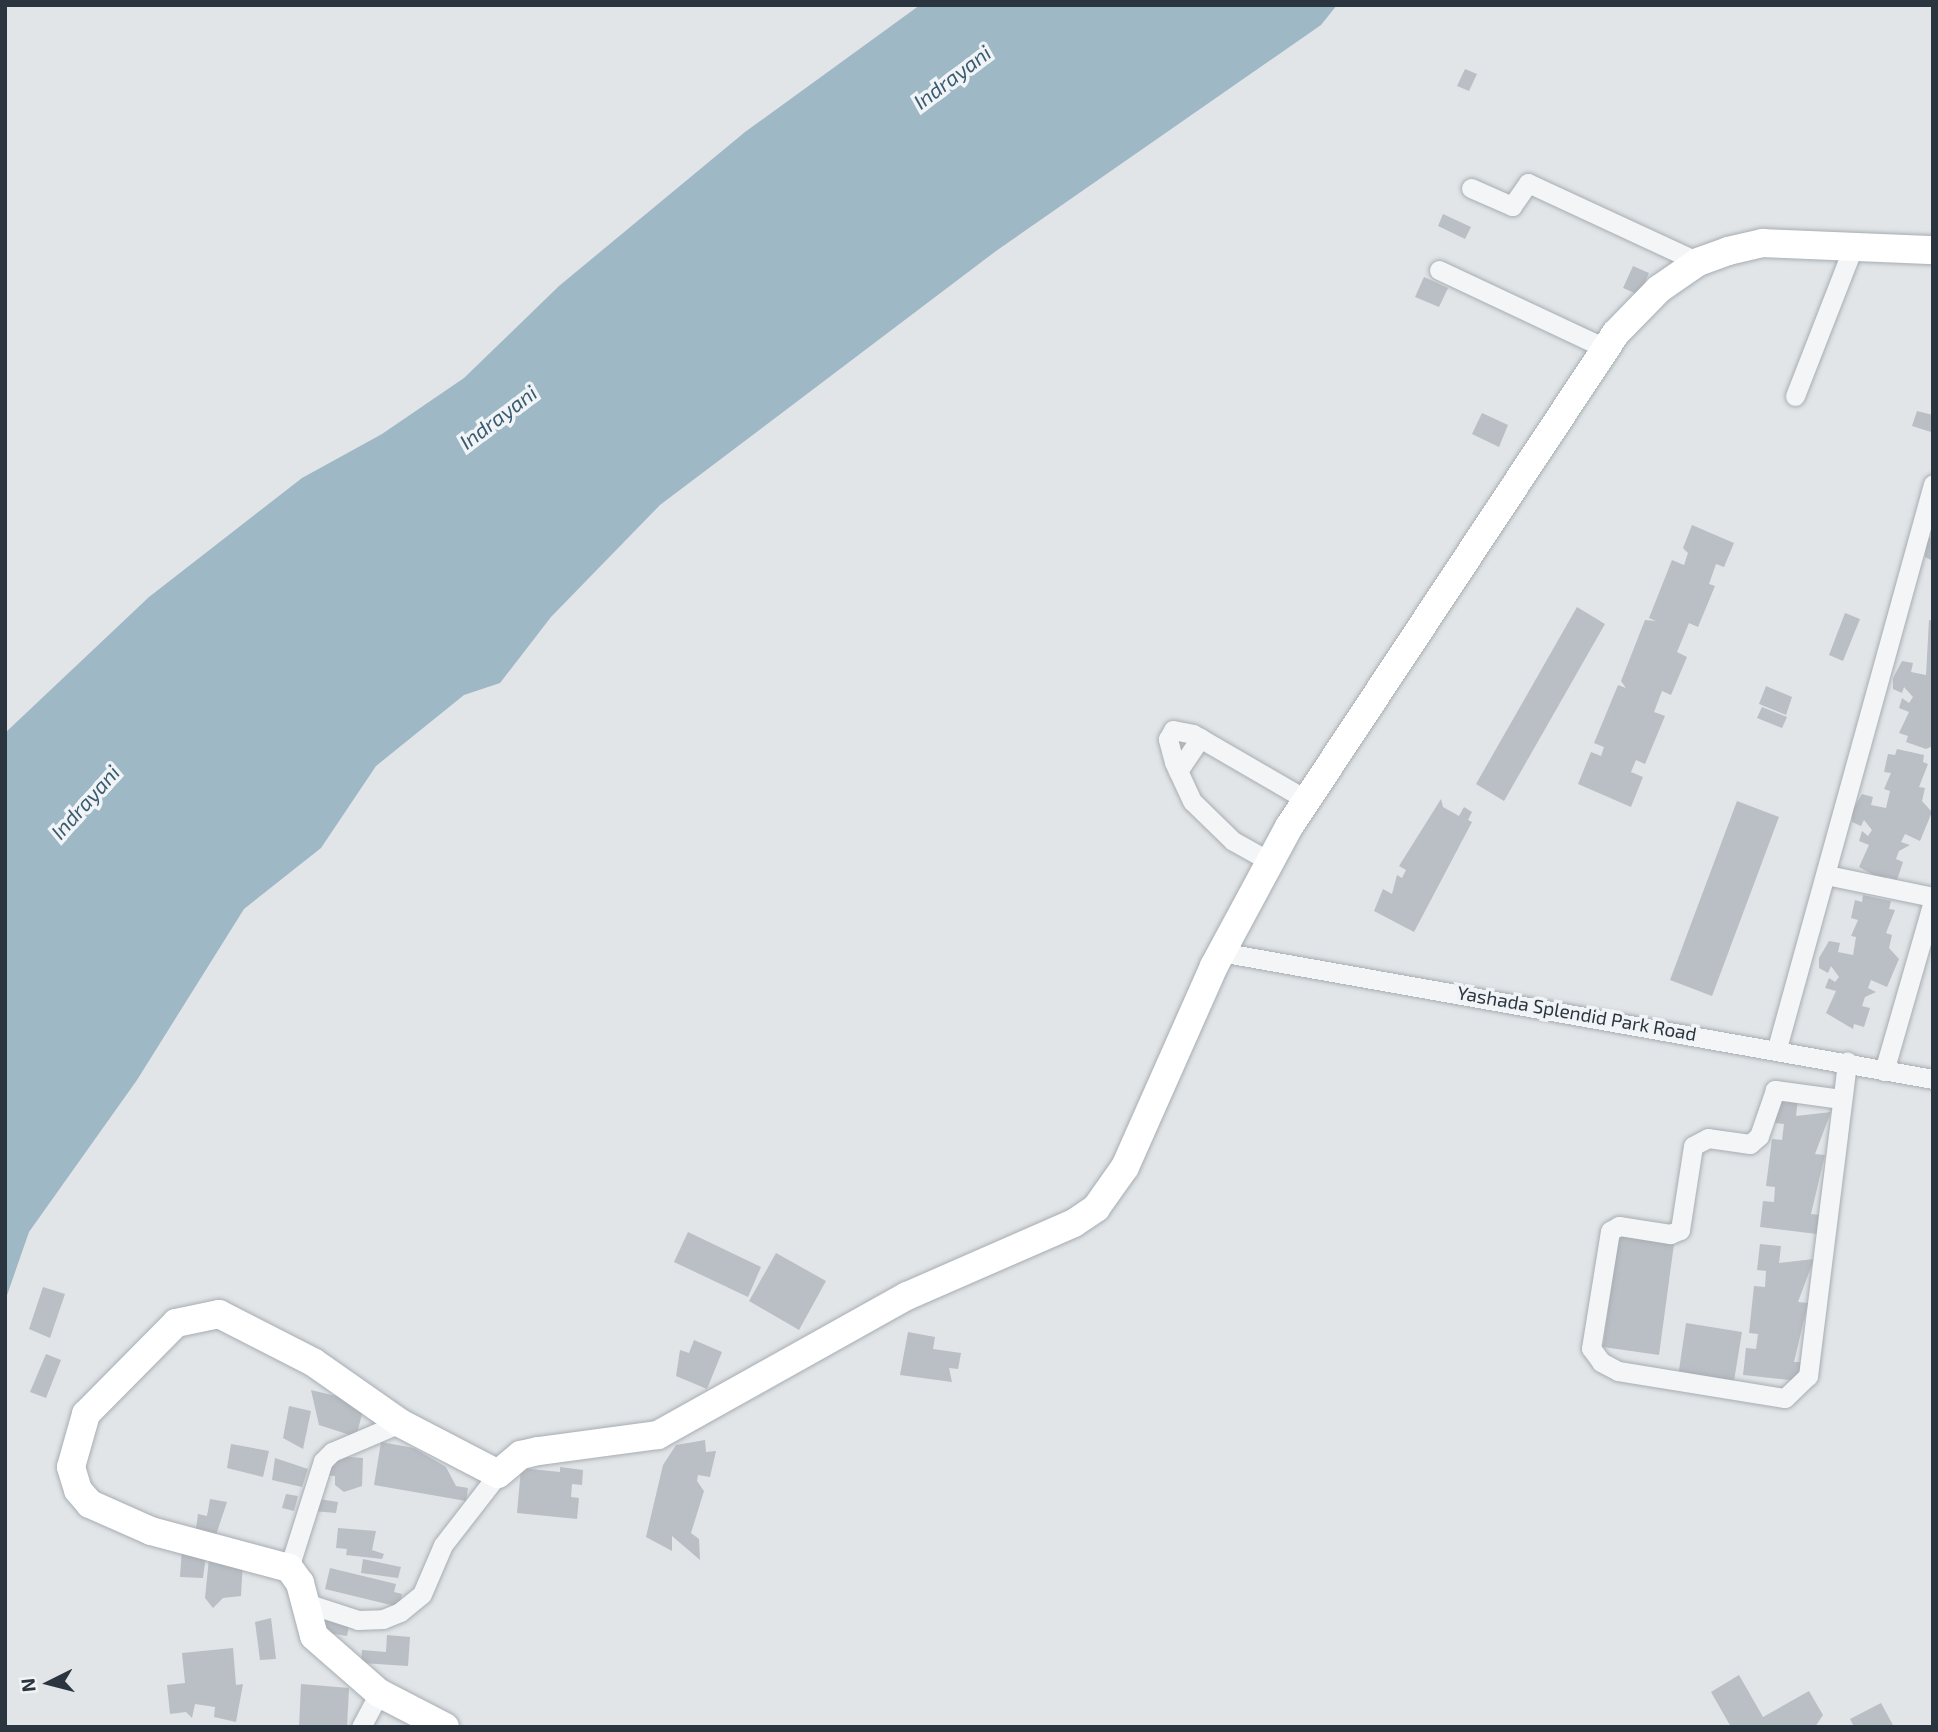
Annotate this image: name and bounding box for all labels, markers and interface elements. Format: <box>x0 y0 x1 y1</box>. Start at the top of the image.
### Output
water label: Indrayani <box>908 40 996 114</box>
water label: Indrayani <box>454 380 542 454</box>
water label: Indrayani <box>45 760 125 844</box>
street label: Yashada Splendid Park Road <box>1455 981 1699 1045</box>
north arrow <box>14 1648 84 1718</box>
text: N <box>15 1677 40 1693</box>

